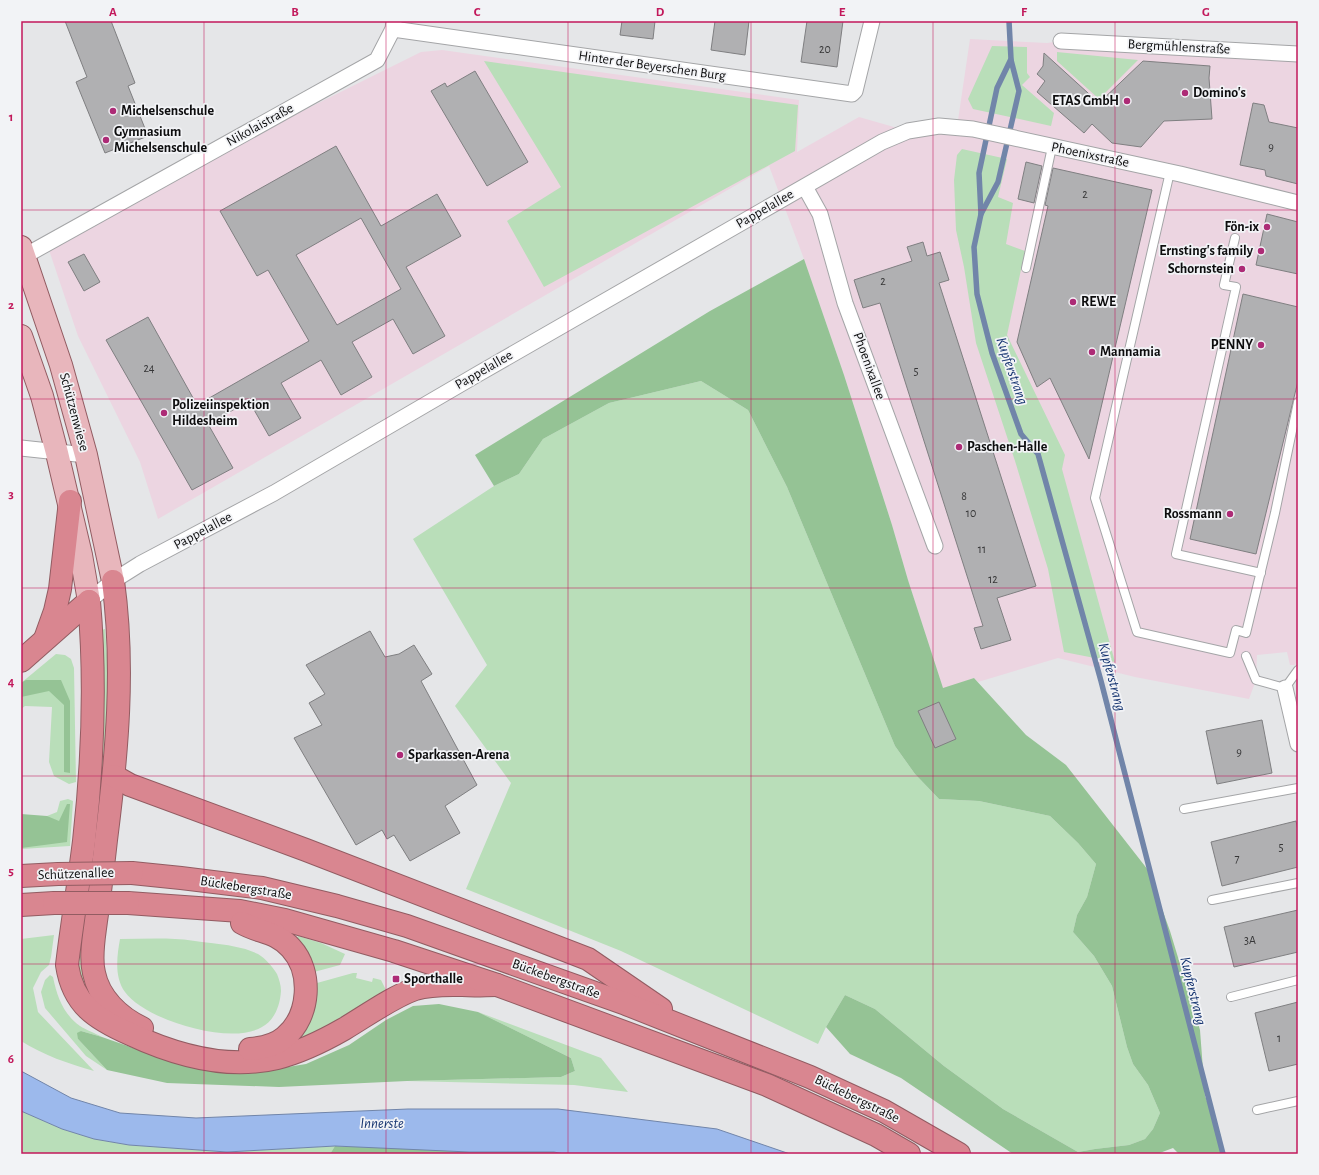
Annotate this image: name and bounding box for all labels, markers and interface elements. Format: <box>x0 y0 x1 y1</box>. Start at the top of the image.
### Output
text: A <box>109 6 117 19</box>
text: B <box>291 6 299 19</box>
text: C <box>474 6 481 19</box>
text: D <box>656 6 665 19</box>
text: E <box>839 6 846 19</box>
text: F <box>1021 6 1028 19</box>
text: G <box>1202 6 1210 19</box>
street label: Bergmühlenstraße <box>1127 37 1231 57</box>
house number: 20 <box>819 43 831 55</box>
street label: Hinter der Beyerschen Burg <box>577 49 727 83</box>
place label: Domino's <box>1193 86 1246 100</box>
marker: Domino's <box>1180 88 1190 98</box>
place label: ETAS GmbH <box>1052 94 1119 108</box>
marker: ETAS GmbH <box>1122 96 1132 106</box>
street label: Nikolaistraße <box>224 101 296 149</box>
place label: Michelsenschule <box>121 104 214 118</box>
marker: Michelsenschule <box>108 106 118 116</box>
text: 1 <box>9 111 13 124</box>
place label: Gymnasium Michelsenschule <box>114 125 207 155</box>
marker: Gymnasium Michelsenschule <box>101 135 111 145</box>
street label: Phoenixstraße <box>1050 140 1130 170</box>
house number: 9 <box>1268 141 1274 153</box>
street label: Pappelallee <box>734 187 796 231</box>
house number: 2 <box>1082 188 1088 200</box>
place label: Fön-ix <box>1224 220 1260 234</box>
marker: Fön-ix <box>1262 222 1272 232</box>
place label: Ernsting's family <box>1159 244 1254 258</box>
marker: Ernsting's family <box>1256 246 1266 256</box>
place label: Schornstein <box>1168 262 1234 276</box>
marker: Schornstein <box>1237 264 1247 274</box>
house number: 2 <box>880 275 886 287</box>
place label: REWE <box>1081 295 1116 309</box>
marker: REWE <box>1068 297 1078 307</box>
text: 2 <box>8 299 14 312</box>
street label: Phoenixallee <box>850 330 888 402</box>
water label: Kupferstrang <box>993 335 1031 407</box>
place label: PENNY <box>1211 338 1253 352</box>
marker: PENNY <box>1256 340 1266 350</box>
place label: Mannamia <box>1100 345 1161 359</box>
marker: Mannamia <box>1087 347 1097 357</box>
street label: Pappelallee <box>453 348 515 392</box>
house number: 24 <box>143 362 155 374</box>
house number: 5 <box>913 365 919 377</box>
street label: Schützenwiese <box>57 371 91 453</box>
place label: Polizeiinspektion Hildesheim <box>172 398 269 428</box>
marker: Polizeiinspektion Hildesheim <box>159 408 169 418</box>
place label: Paschen-Halle <box>967 440 1048 454</box>
marker: Paschen-Halle <box>954 442 964 452</box>
text: 3 <box>8 488 14 501</box>
house number: 8 <box>961 490 967 502</box>
house number: 10 <box>966 507 976 519</box>
place label: Rossmann <box>1164 507 1222 521</box>
marker: Rossmann <box>1225 509 1235 519</box>
street label: Pappelallee <box>172 510 234 552</box>
house number: 11 <box>978 543 986 555</box>
house number: 12 <box>988 573 998 585</box>
water label: Kupferstrang <box>1096 641 1128 713</box>
text: 4 <box>8 676 15 689</box>
house number: 9 <box>1236 746 1242 758</box>
place label: Sparkassen-Arena <box>408 748 510 762</box>
marker: Sparkassen-Arena <box>395 750 405 760</box>
house number: 5 <box>1278 841 1284 853</box>
house number: 7 <box>1234 852 1240 864</box>
text: 5 <box>8 865 14 878</box>
street label: Schützenallee <box>38 866 114 882</box>
street label: Bückebergstraße <box>199 874 293 902</box>
house number: 3A <box>1244 934 1256 946</box>
water label: Kupferstrang <box>1177 955 1209 1027</box>
street label: Bückebergstraße <box>510 957 602 1001</box>
place label: Sporthalle <box>404 972 463 986</box>
marker: Sporthalle <box>391 974 401 984</box>
house number: 1 <box>1277 1032 1281 1044</box>
text: 6 <box>8 1053 14 1066</box>
street label: Bückebergstraße <box>812 1072 902 1126</box>
water label: Innerste <box>360 1116 404 1131</box>

